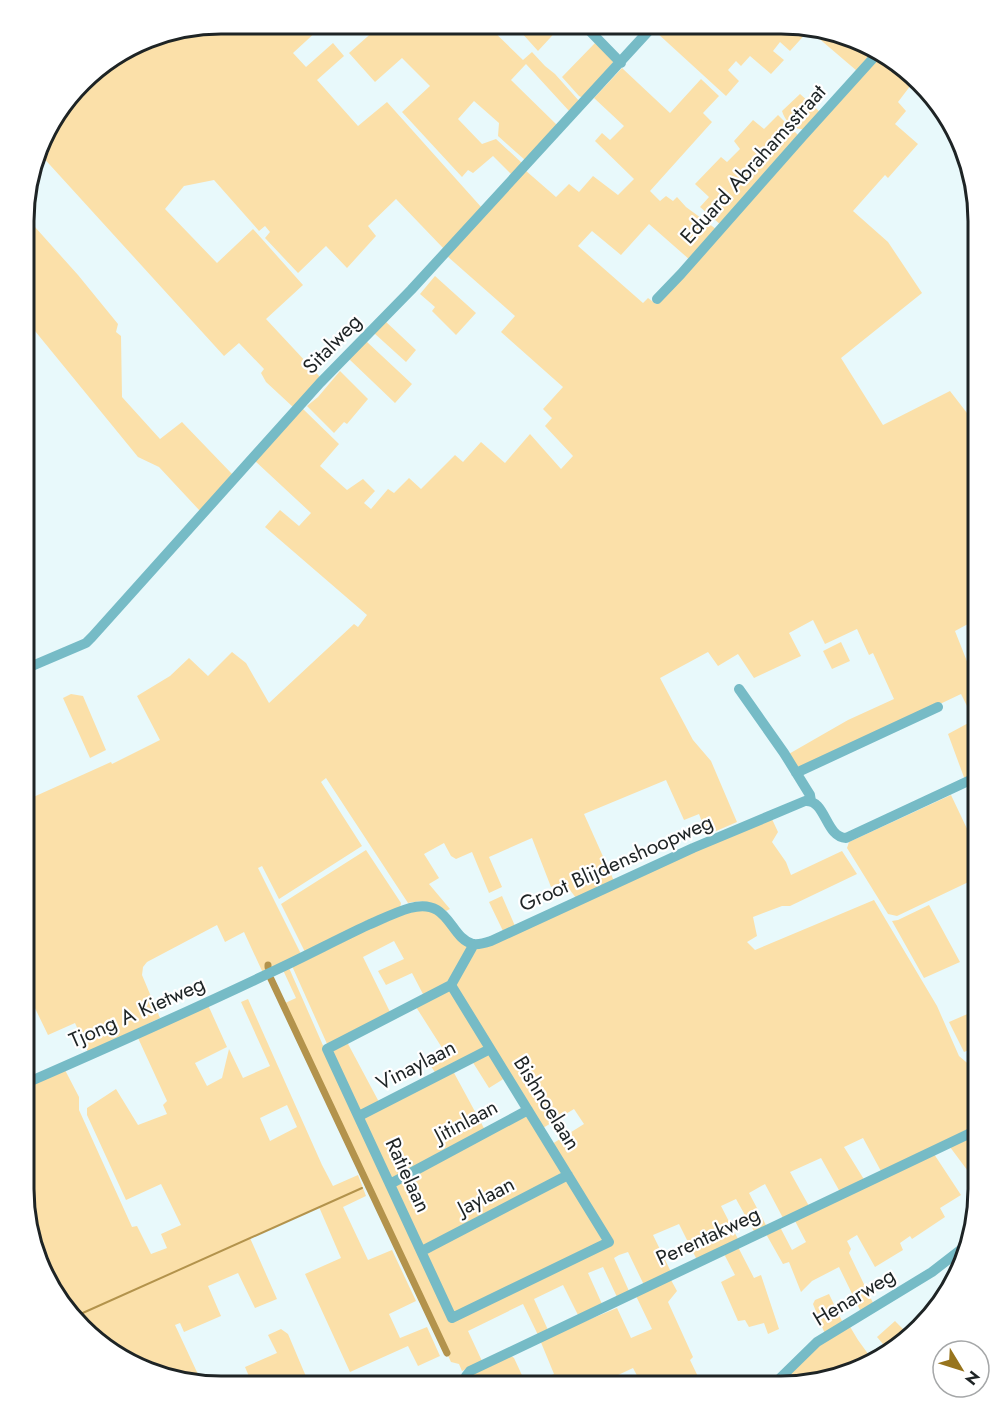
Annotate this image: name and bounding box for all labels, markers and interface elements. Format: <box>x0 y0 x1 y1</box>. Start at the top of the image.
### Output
street label: Eduard Abrahamsstraat <box>673 78 833 250</box>
street label: Sitalweg <box>296 307 368 381</box>
street label: Groot Blijdenshoopweg <box>514 807 718 919</box>
street label: Tjong A Kietweg <box>64 969 210 1055</box>
street label: Vinaylaan <box>371 1032 461 1098</box>
street label: Bishnoelaan <box>506 1050 588 1156</box>
street label: Jitinlaan <box>426 1092 503 1152</box>
street label: Ratielaan <box>378 1133 438 1217</box>
street label: Jaylaan <box>450 1169 520 1224</box>
street label: Perentakweg <box>651 1199 765 1273</box>
street label: Henarweg <box>807 1261 901 1333</box>
north arrow <box>931 1339 991 1399</box>
text: N <box>959 1366 985 1390</box>

